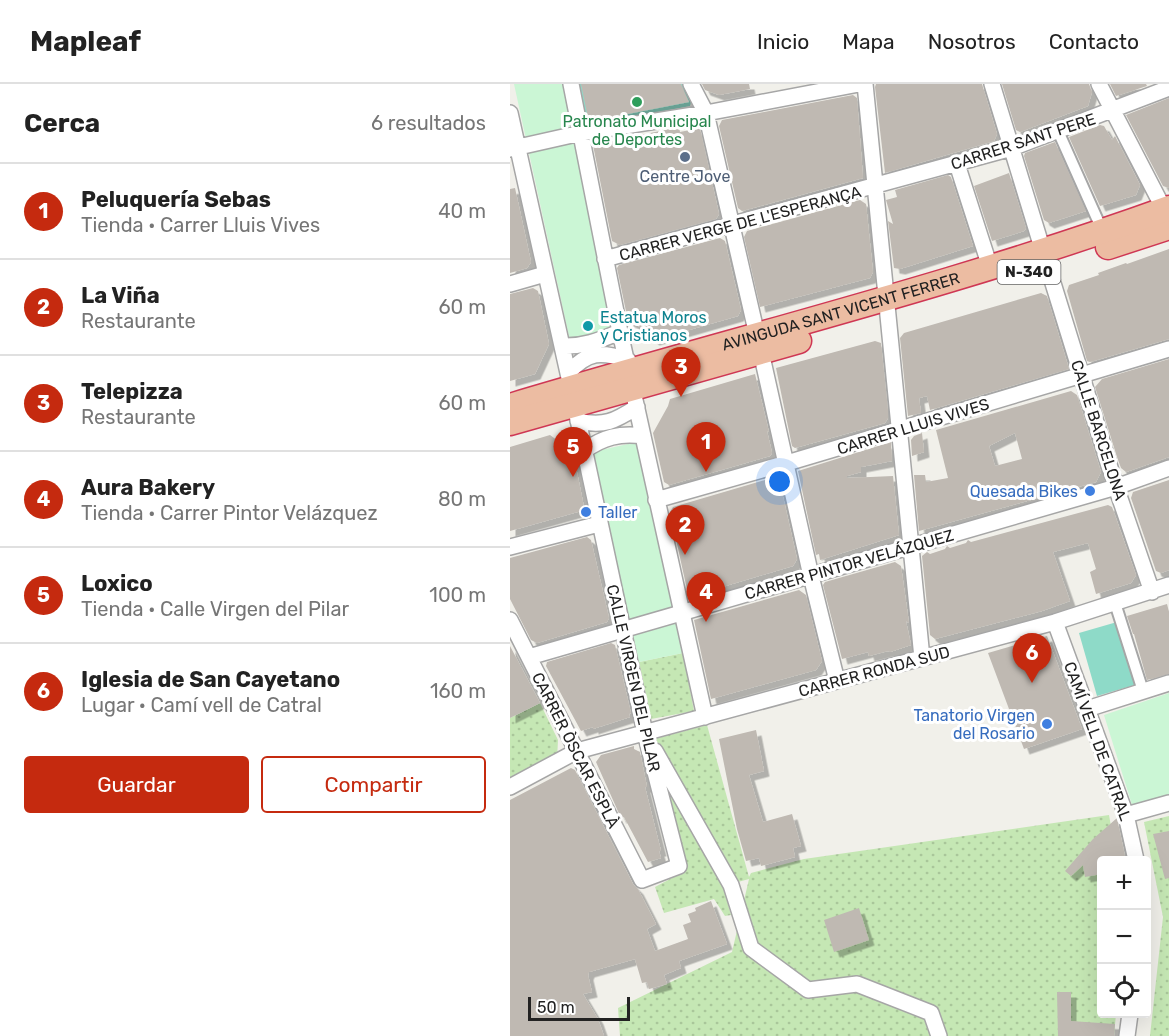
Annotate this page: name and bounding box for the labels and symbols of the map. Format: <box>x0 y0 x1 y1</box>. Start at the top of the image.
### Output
marker: Patronato Municipal de Deportes <box>630 95 644 109</box>
street label: CARRER SANT PERE <box>948 109 1098 174</box>
place label: Patronato Municipal de Deportes <box>563 112 711 149</box>
marker: Centre Jove <box>678 150 692 164</box>
place label: Centre Jove <box>640 167 730 186</box>
street label: CARRER VERGE DE L'ESPERANÇA <box>617 182 863 265</box>
road number: N-340 <box>998 260 1060 284</box>
street label: AVINGUDA SANT VICENT FERRER <box>720 268 962 355</box>
place label: Estatua Moros y Cristianos <box>600 308 707 345</box>
marker: Estatua Moros y Cristianos <box>581 319 595 333</box>
pin: 3 <box>662 348 700 397</box>
street label: CALLE BARCELONA <box>1067 358 1130 503</box>
street label: CARRER LLUIS VIVES <box>835 394 992 459</box>
pin: 1 <box>686 422 726 472</box>
pin: 5 <box>554 428 592 477</box>
your location <box>765 467 794 496</box>
place label: Quesada Bikes <box>970 482 1078 501</box>
marker: Quesada Bikes <box>1083 484 1097 498</box>
place label: Taller <box>598 503 637 522</box>
marker: Taller <box>579 505 593 519</box>
pin: 2 <box>666 506 705 555</box>
street label: CARRER PINTOR VELÁZQUEZ <box>742 525 956 603</box>
pin: 4 <box>686 572 726 622</box>
street label: CALLE VIRGEN DEL PILAR <box>603 583 664 774</box>
pin: 6 <box>1012 634 1052 683</box>
street label: CARRER RONDA SUD <box>796 642 952 701</box>
street label: CAMÍ VELL DE CATRAL <box>1060 659 1135 823</box>
street label: CARRER ÒSCAR ESPLÀ <box>528 669 624 832</box>
place label: Tanatorio Virgen del Rosario <box>913 706 1035 743</box>
marker: Tanatorio Virgen del Rosario <box>1040 717 1054 731</box>
scale bar <box>528 994 630 1022</box>

